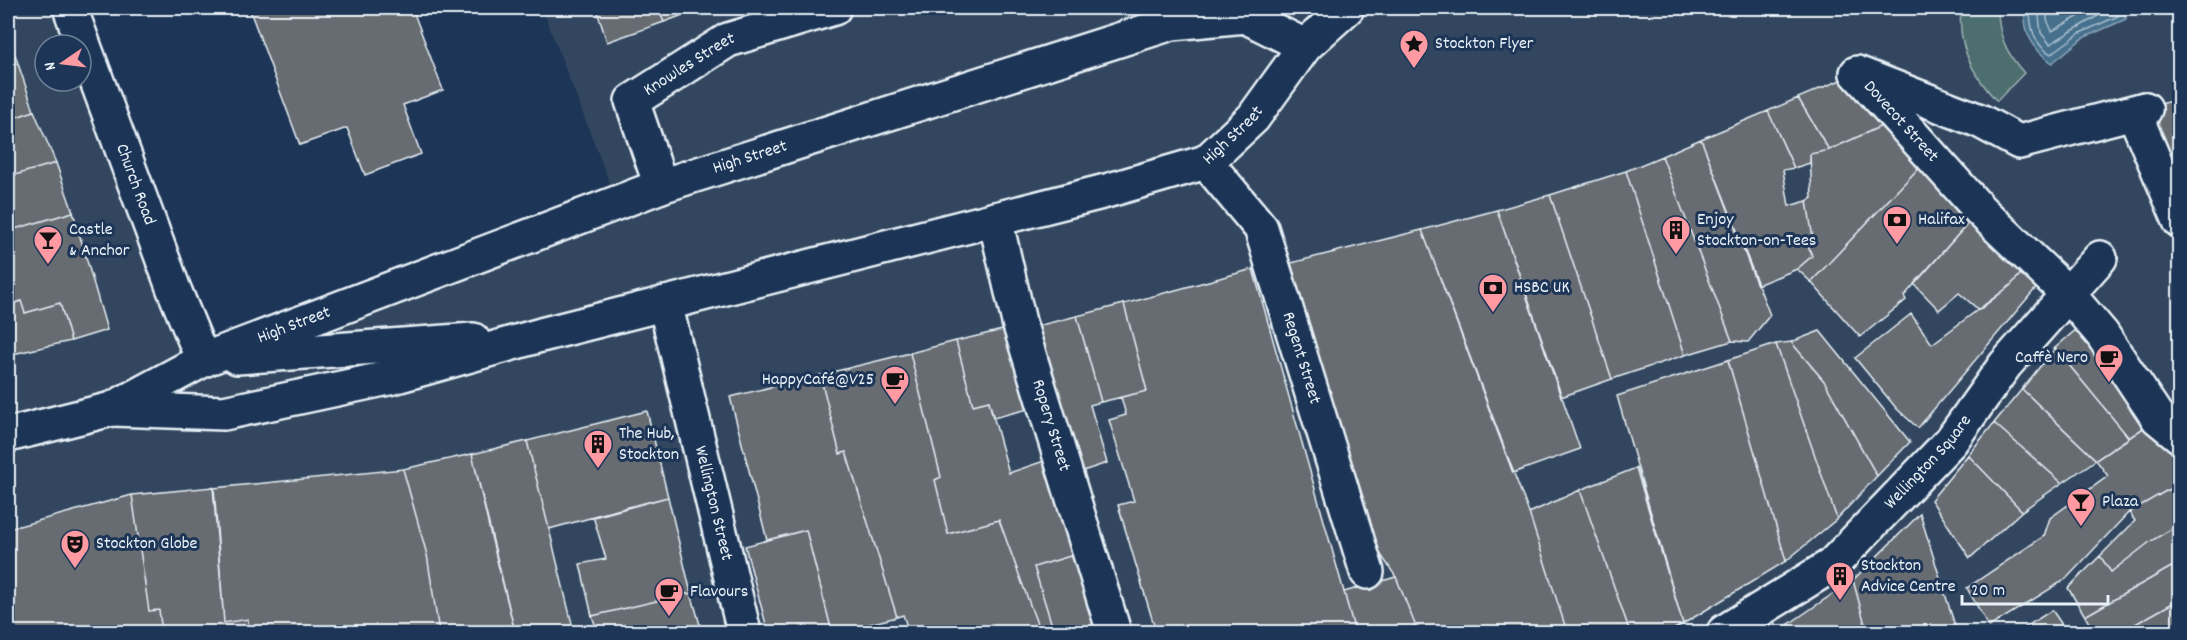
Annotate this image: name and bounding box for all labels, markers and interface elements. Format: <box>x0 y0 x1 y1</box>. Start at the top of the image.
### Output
street label: Knowles Street <box>639 26 738 103</box>
place icon: Stockton Flyer <box>1398 28 1430 70</box>
place label: Stockton Flyer <box>1435 32 1534 57</box>
north arrow <box>33 33 93 93</box>
text: N <box>39 59 63 73</box>
street label: Dovecot Street <box>1857 75 1945 168</box>
street label: High Street <box>1197 101 1270 171</box>
street label: High Street <box>710 134 791 181</box>
street label: Church Road <box>109 140 162 229</box>
bank icon: Halifax <box>1881 204 1913 246</box>
place label: Enjoy Stockton-on-Tees <box>1697 208 1816 254</box>
place label: Halifax <box>1918 208 1965 233</box>
building icon: Enjoy Stockton-on-Tees <box>1660 214 1692 256</box>
place label: Castle & Anchor <box>69 218 130 264</box>
bar icon: Castle & Anchor <box>32 224 64 266</box>
bank icon: HSBC UK <box>1477 272 1509 314</box>
place label: HSBC UK <box>1514 276 1570 301</box>
street label: High Street <box>254 300 335 351</box>
street label: Regent Street <box>1275 309 1327 408</box>
cafe icon: Caffè Nero <box>2093 342 2125 384</box>
place label: Caffè Nero <box>2015 346 2088 371</box>
cafe icon: HappyCafé@V25 <box>879 364 911 406</box>
place label: HappyCafé@V25 <box>762 368 874 393</box>
street label: Ropery Street <box>1025 376 1077 475</box>
street label: Wellington Square <box>1879 410 1978 515</box>
place label: The Hub, Stockton <box>619 422 679 468</box>
building icon: The Hub, Stockton <box>582 428 614 470</box>
street label: Wellington Street <box>687 443 739 564</box>
bar icon: Plaza <box>2065 486 2097 528</box>
place label: Plaza <box>2102 490 2139 515</box>
theatre icon: Stockton Globe <box>59 528 91 570</box>
place label: Stockton Globe <box>96 532 197 557</box>
place label: Stockton Advice Centre <box>1861 554 1956 600</box>
building icon: Stockton Advice Centre <box>1824 560 1856 602</box>
scale bar <box>1962 568 2108 606</box>
cafe icon: Flavours <box>653 576 685 618</box>
text: 20 m <box>1971 579 2005 604</box>
place label: Flavours <box>690 580 748 605</box>

